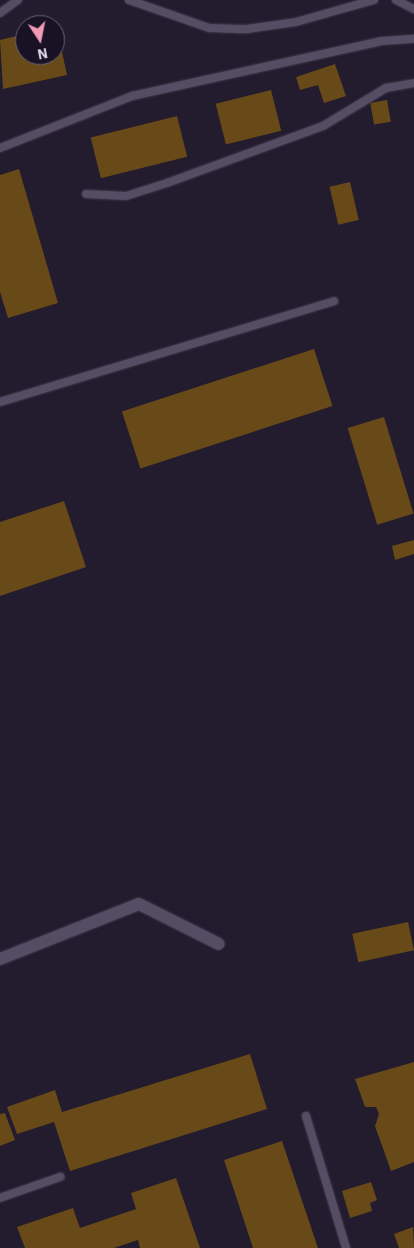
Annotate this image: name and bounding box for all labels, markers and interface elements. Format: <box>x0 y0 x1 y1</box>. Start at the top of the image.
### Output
north arrow <box>15 15 65 65</box>
text: N <box>36 44 49 64</box>

